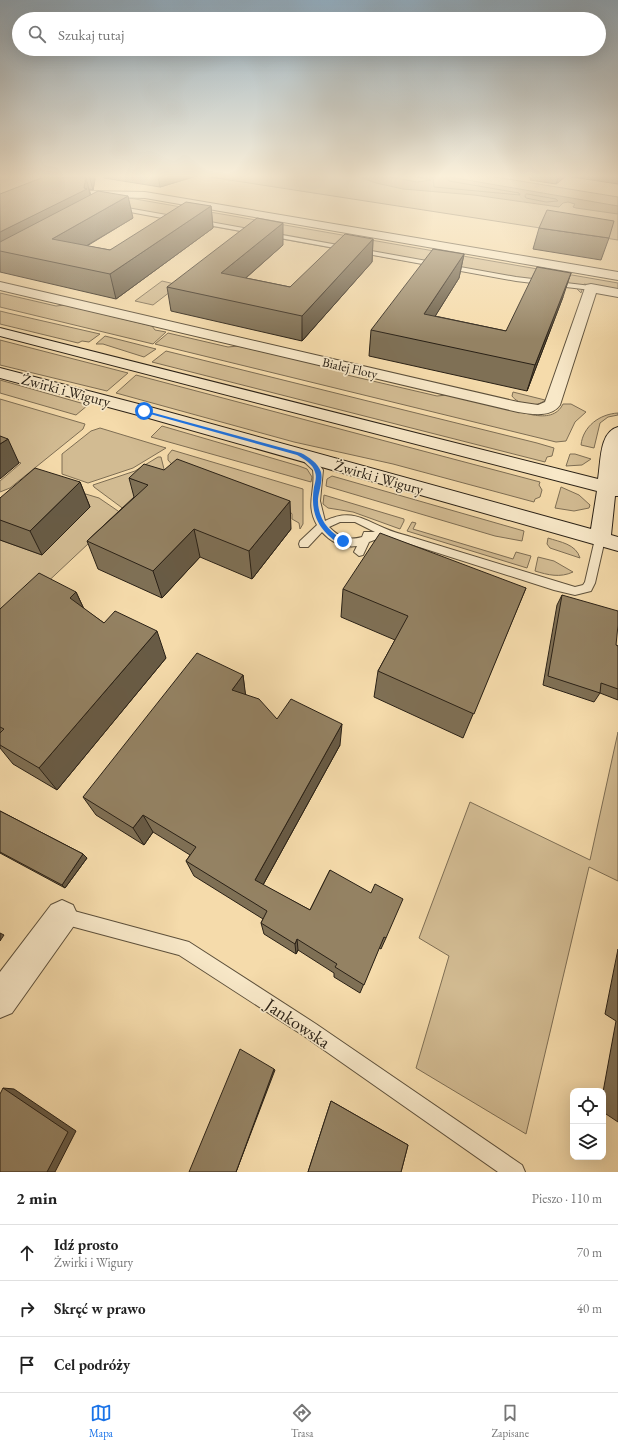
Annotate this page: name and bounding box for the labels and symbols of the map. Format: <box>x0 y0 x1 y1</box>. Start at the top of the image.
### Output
street label: Białej Floty <box>321 353 380 383</box>
street label: Żwirki i Wigury <box>19 369 113 411</box>
route start <box>135 402 153 420</box>
street label: Żwirki i Wigury <box>332 455 426 499</box>
route end <box>334 532 352 550</box>
street label: Jankowska <box>259 992 336 1054</box>

